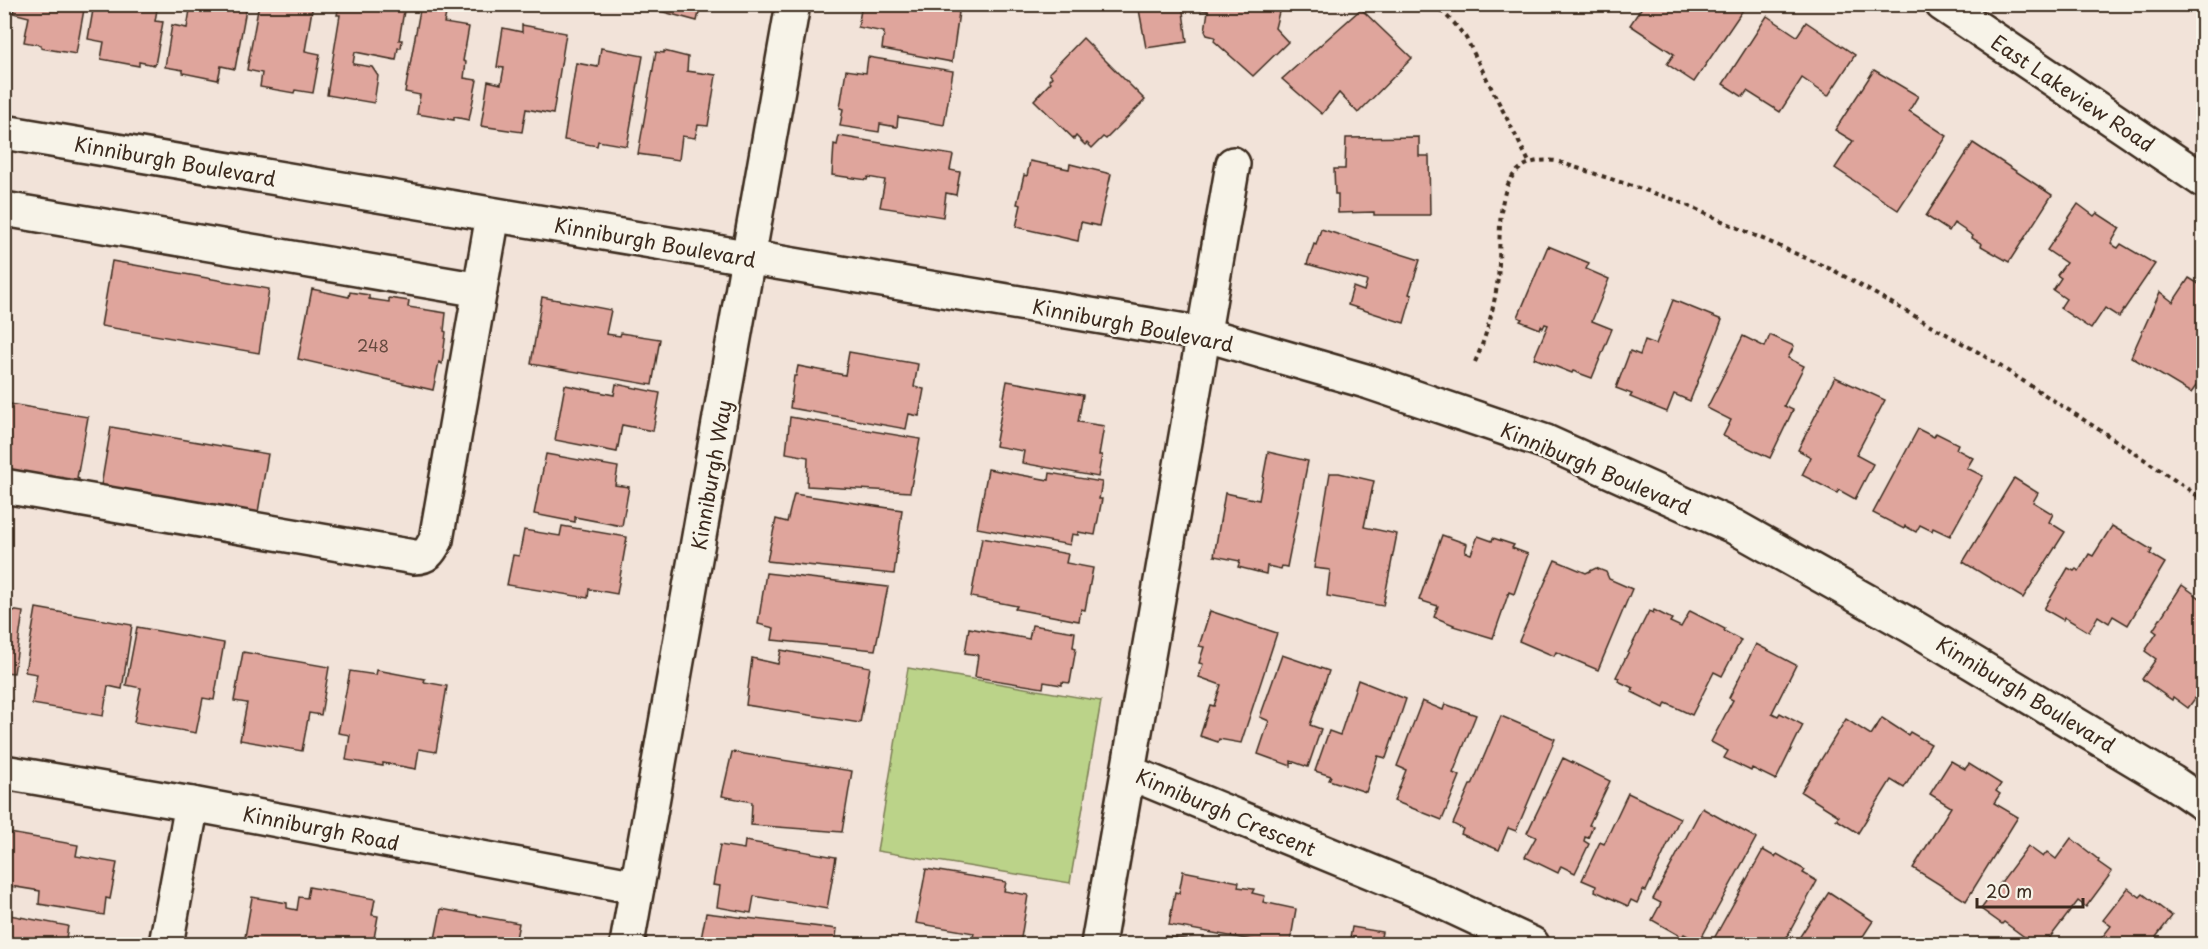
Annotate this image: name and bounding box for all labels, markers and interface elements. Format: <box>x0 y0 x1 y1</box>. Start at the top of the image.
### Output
street label: East Lakeview Road <box>1985 27 2161 159</box>
street label: Kinniburgh Boulevard <box>72 128 278 194</box>
street label: Kinniburgh Boulevard <box>552 209 758 275</box>
street label: Kinniburgh Boulevard <box>1030 291 1236 359</box>
house number: 248 <box>357 333 389 357</box>
street label: Kinniburgh Way <box>683 398 739 552</box>
street label: Kinniburgh Boulevard <box>1496 414 1696 522</box>
street label: Kinniburgh Boulevard <box>1931 628 2121 760</box>
street label: Kinniburgh Crescent <box>1131 760 1321 864</box>
street label: Kinniburgh Road <box>240 798 402 858</box>
scale bar <box>1977 871 2084 909</box>
text: 20 m <box>1986 877 2032 904</box>

